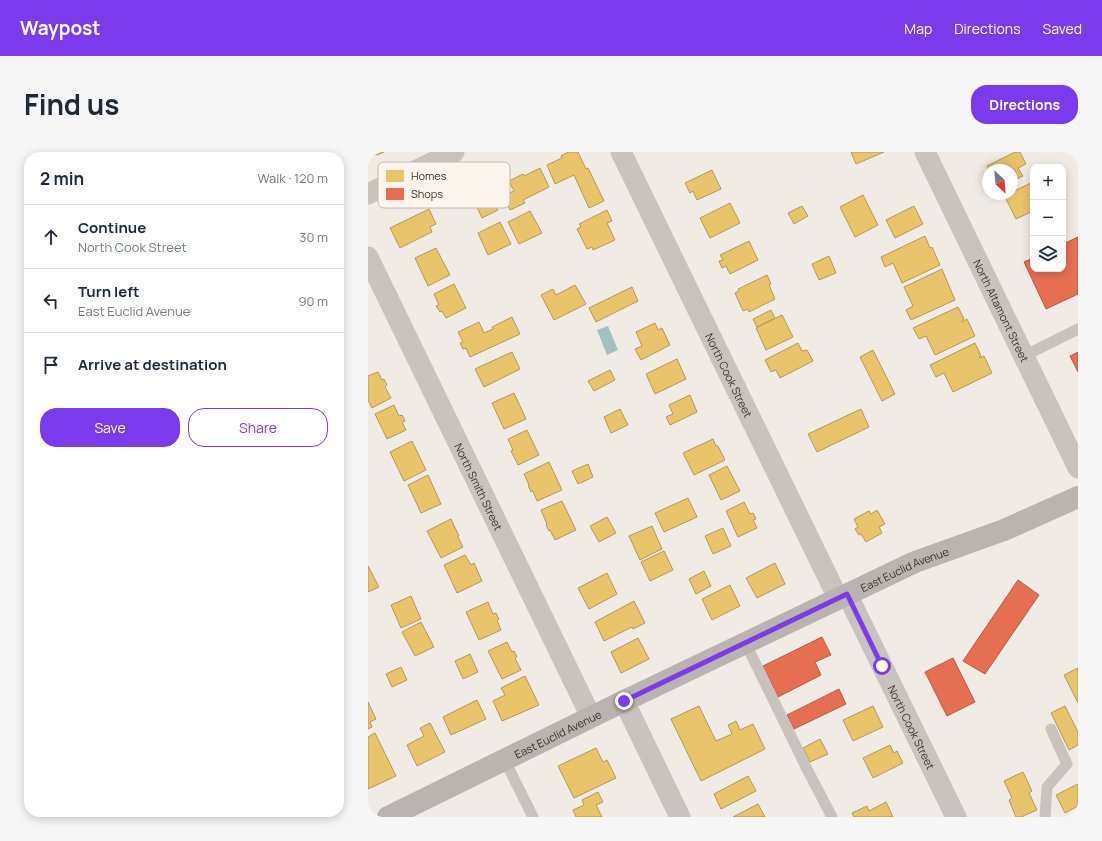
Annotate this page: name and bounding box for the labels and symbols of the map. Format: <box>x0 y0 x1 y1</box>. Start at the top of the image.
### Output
legend <box>378 162 510 208</box>
north arrow <box>982 164 1018 200</box>
text: Homes <box>411 168 447 183</box>
text: Shops <box>411 186 443 201</box>
street label: North Altamont Street <box>970 256 1033 364</box>
street label: North Cook Street <box>703 330 756 420</box>
street label: North Smith Street <box>452 440 507 533</box>
street label: East Euclid Avenue <box>858 543 951 595</box>
route start <box>873 657 891 675</box>
street label: North Cook Street <box>885 682 939 772</box>
route end <box>615 692 633 710</box>
street label: East Euclid Avenue <box>512 706 604 761</box>

